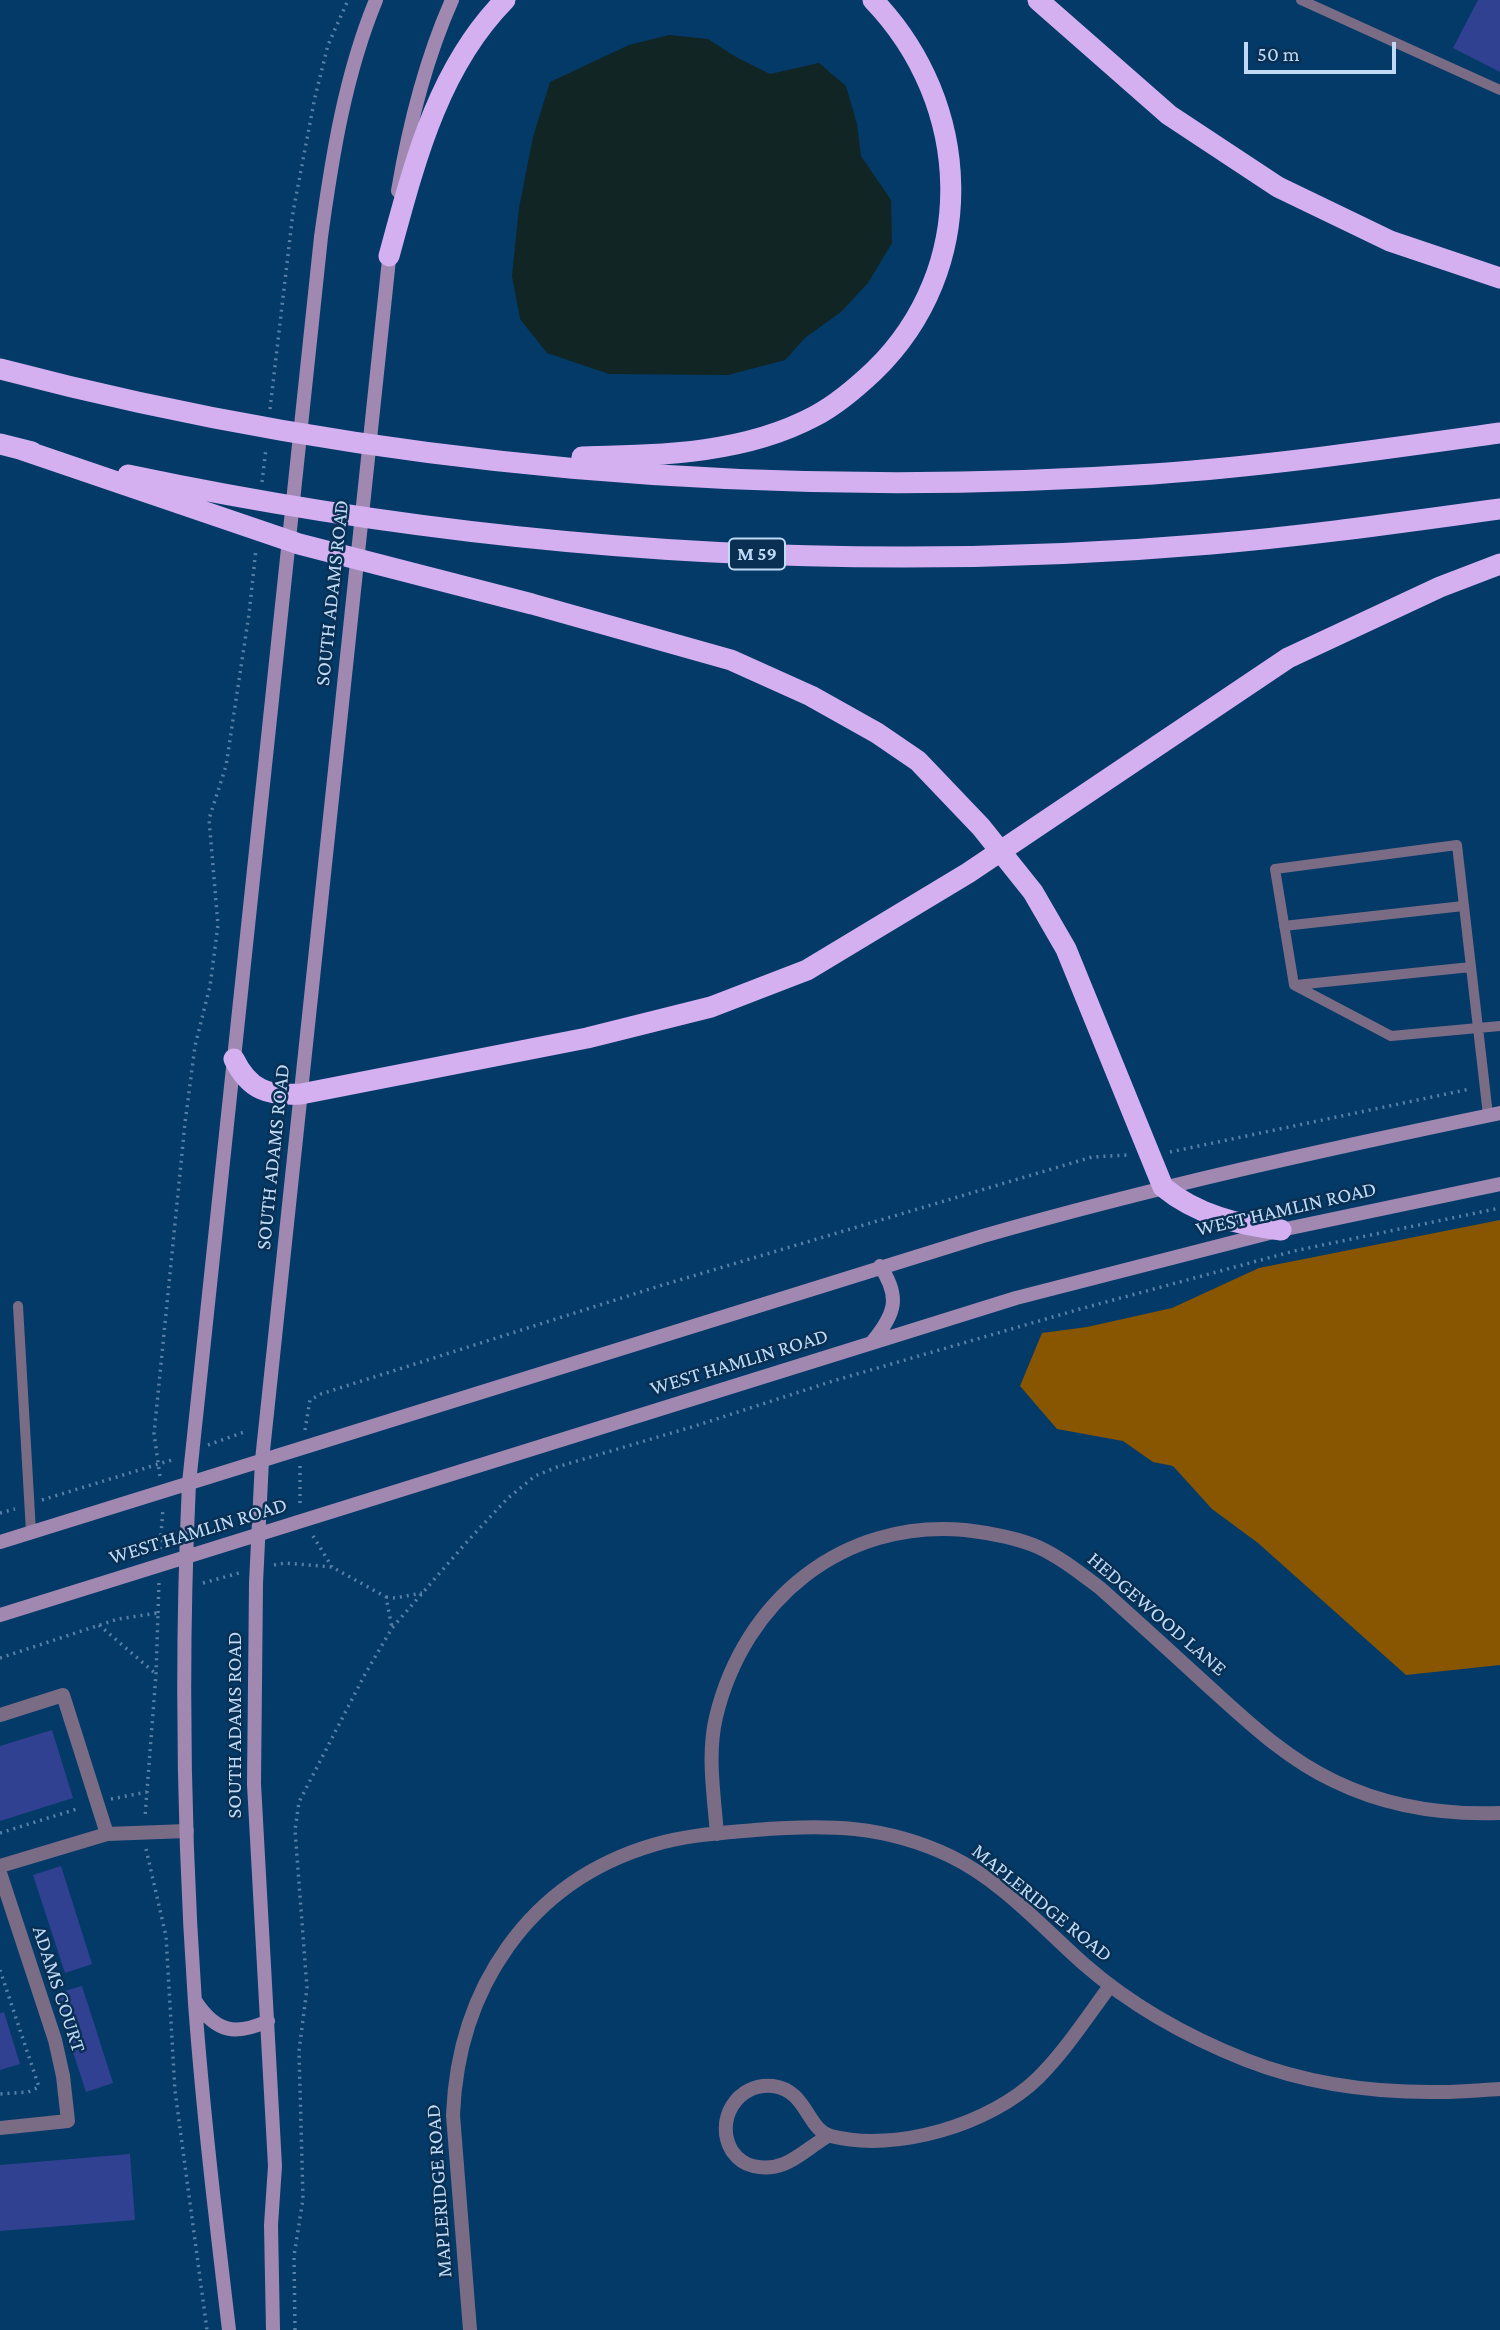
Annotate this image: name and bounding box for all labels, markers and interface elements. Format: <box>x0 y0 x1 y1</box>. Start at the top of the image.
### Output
scale bar <box>1248 28 1400 72</box>
text: 50 m <box>1257 42 1300 66</box>
street label: SOUTH ADAMS ROAD <box>310 499 354 687</box>
road number: M 59 <box>729 538 785 569</box>
street label: SOUTH ADAMS ROAD <box>251 1063 295 1251</box>
street label: WEST HAMLIN ROAD <box>1193 1176 1379 1242</box>
street label: WEST HAMLIN ROAD <box>647 1323 831 1401</box>
street label: WEST HAMLIN ROAD <box>106 1492 290 1570</box>
street label: HEDGEWOOD LANE <box>1082 1547 1232 1681</box>
street label: SOUTH ADAMS ROAD <box>222 1632 248 1818</box>
street label: MAPLERIDGE ROAD <box>967 1839 1117 1967</box>
street label: ADAMS COURT <box>27 1923 91 2055</box>
street label: MAPLERIDGE ROAD <box>420 2103 458 2279</box>

